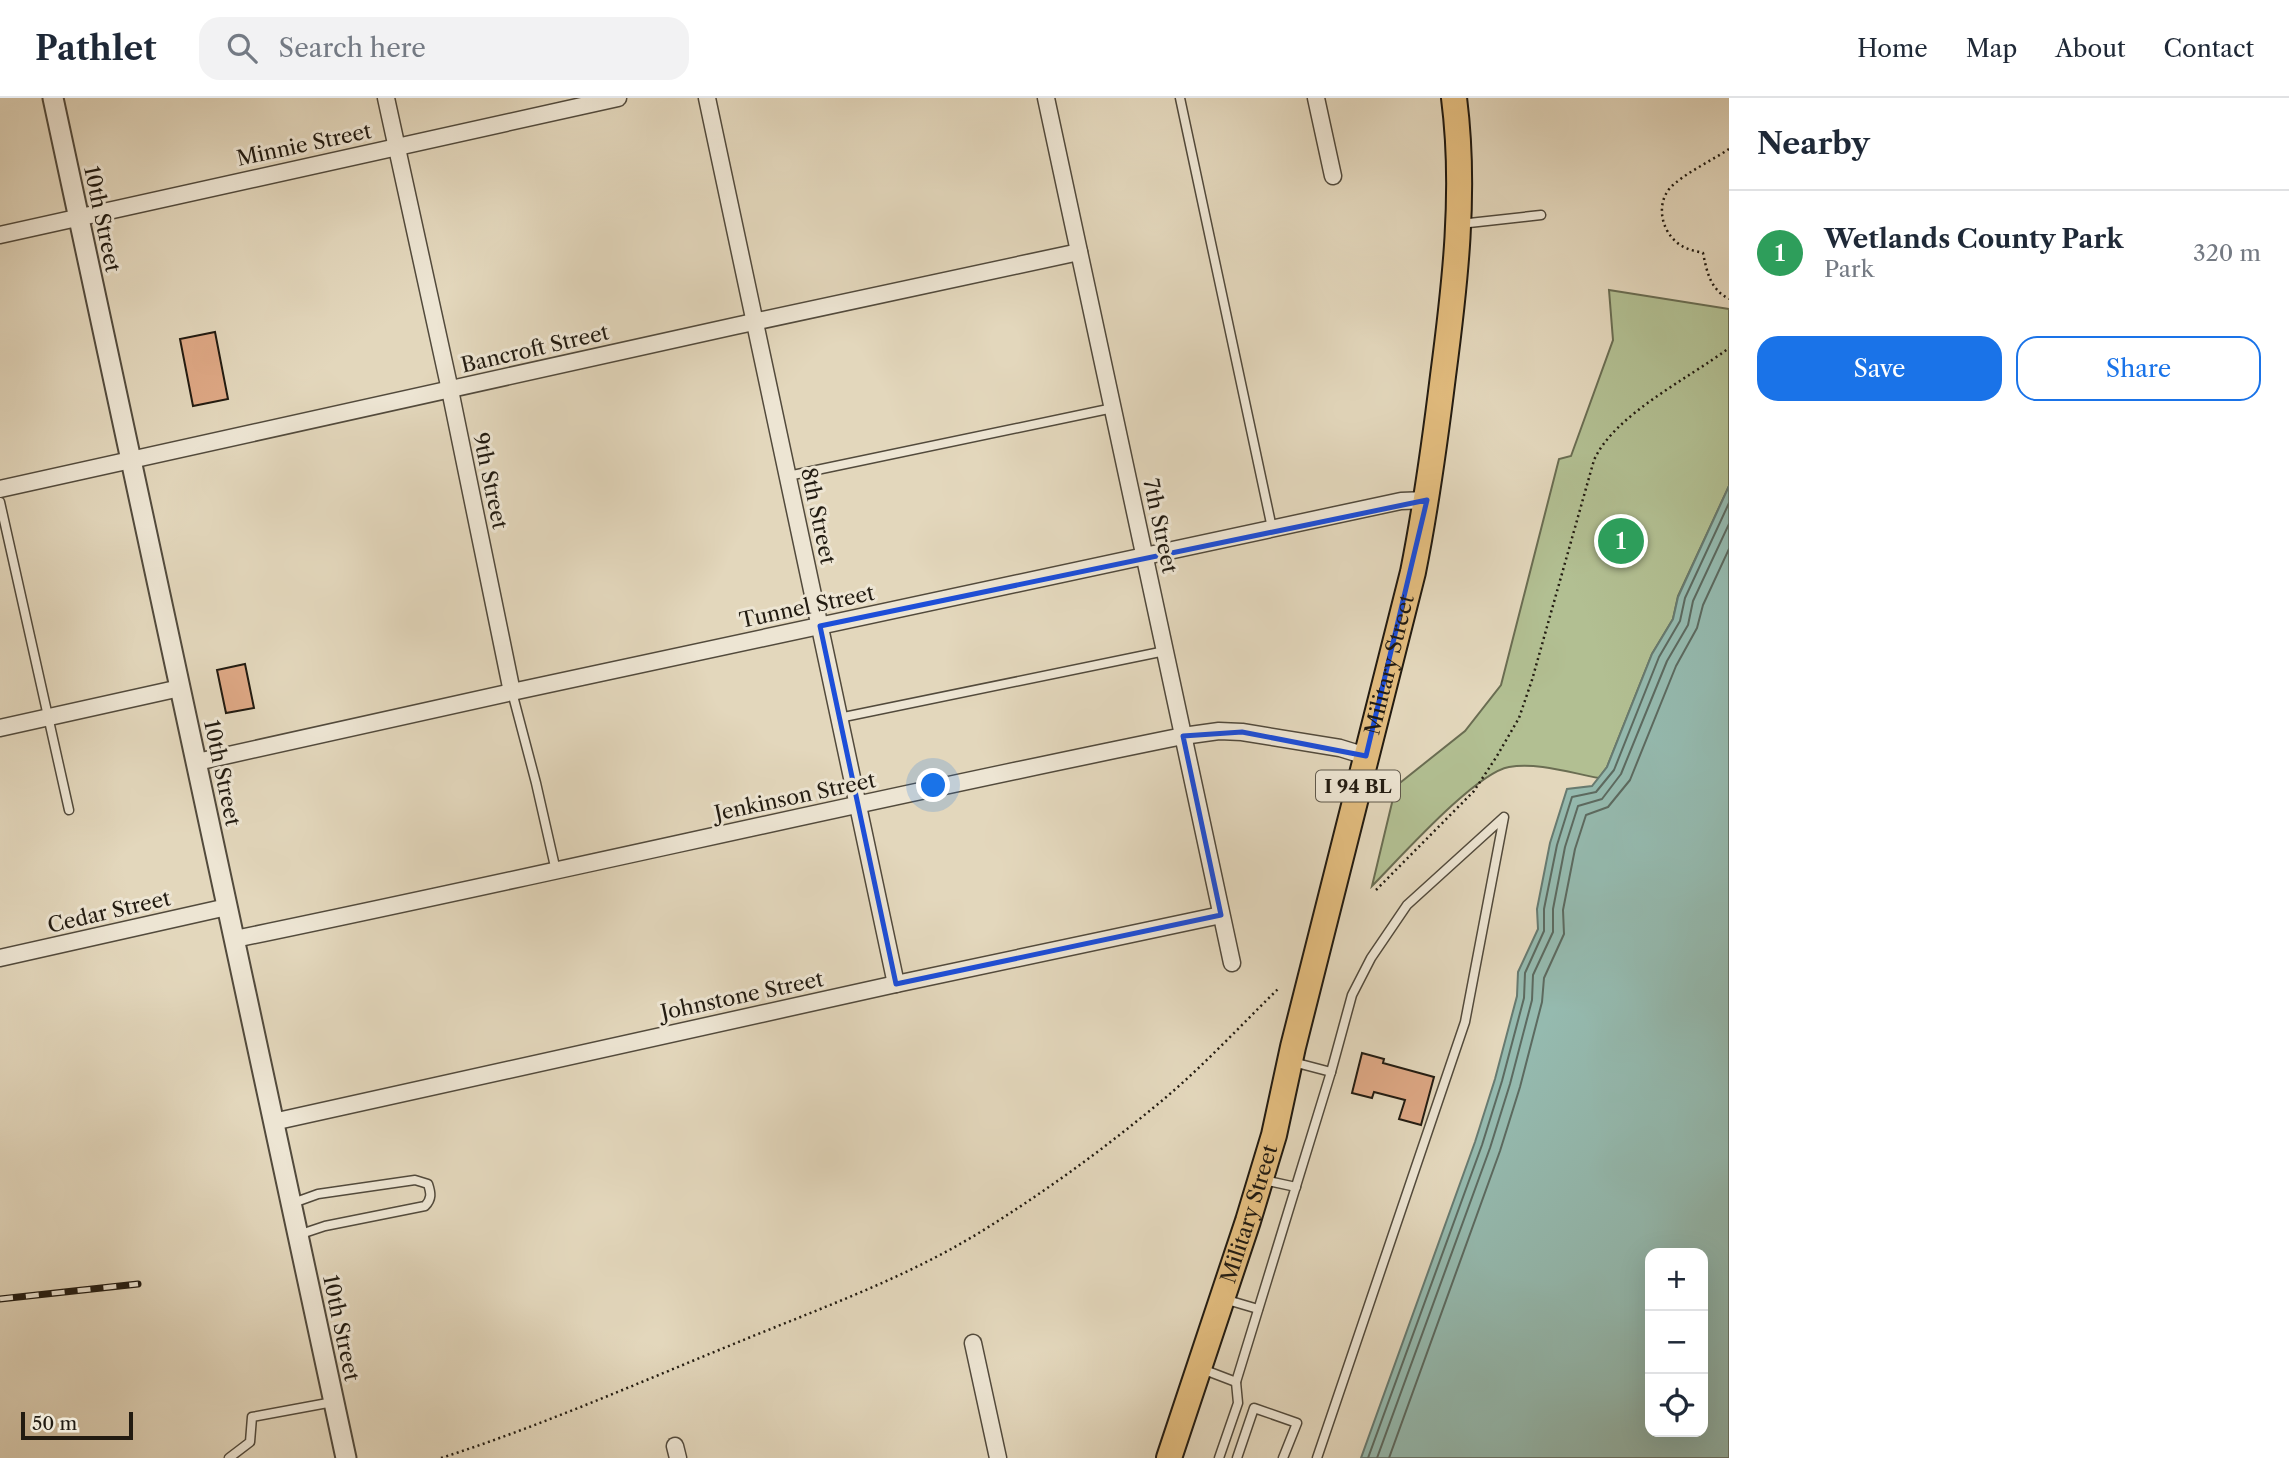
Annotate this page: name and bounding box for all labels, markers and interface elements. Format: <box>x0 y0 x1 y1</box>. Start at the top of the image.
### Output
search box <box>199 17 689 80</box>
text: Pathlet <box>35 28 157 69</box>
icon: search <box>223 29 261 67</box>
text: Search here <box>279 32 426 64</box>
text: Home <box>1857 34 1928 63</box>
text: Map <box>1966 34 2017 63</box>
text: About <box>2055 34 2126 63</box>
text: Contact <box>2164 34 2254 63</box>
street label: Minnie Street <box>234 118 374 171</box>
text: Nearby <box>1757 125 1870 162</box>
street label: 10th Street <box>79 164 126 275</box>
text: Wetlands County Park <box>1824 223 2123 255</box>
text: 1 <box>1775 239 1785 267</box>
text: 320 m <box>2193 239 2261 267</box>
text: Park <box>1824 255 1874 283</box>
street label: Bancroft Street <box>459 319 612 378</box>
button: Save <box>1757 336 2002 401</box>
button: Share <box>2016 336 2261 401</box>
street label: 9th Street <box>468 430 513 532</box>
street label: 8th Street <box>796 465 841 567</box>
street label: 7th Street <box>1138 476 1183 576</box>
pin: 1 <box>1598 515 1644 567</box>
street label: Tunnel Street <box>737 580 877 633</box>
street label: Military Street <box>1359 591 1419 737</box>
street label: 10th Street <box>199 718 246 829</box>
street label: Jenkinson Street <box>709 767 878 826</box>
your location <box>916 768 950 802</box>
road number: I 94 BL <box>1316 771 1400 802</box>
street label: Cedar Street <box>45 885 173 938</box>
street label: Johnstone Street <box>655 966 826 1026</box>
street label: Military Street <box>1215 1141 1283 1286</box>
map controls <box>1645 1248 1708 1437</box>
button: + <box>1645 1248 1708 1311</box>
street label: 10th Street <box>318 1273 365 1384</box>
button: − <box>1645 1311 1708 1374</box>
button: locate <box>1645 1374 1708 1437</box>
scale bar <box>21 1409 133 1441</box>
text: 50 m <box>32 1412 77 1435</box>

